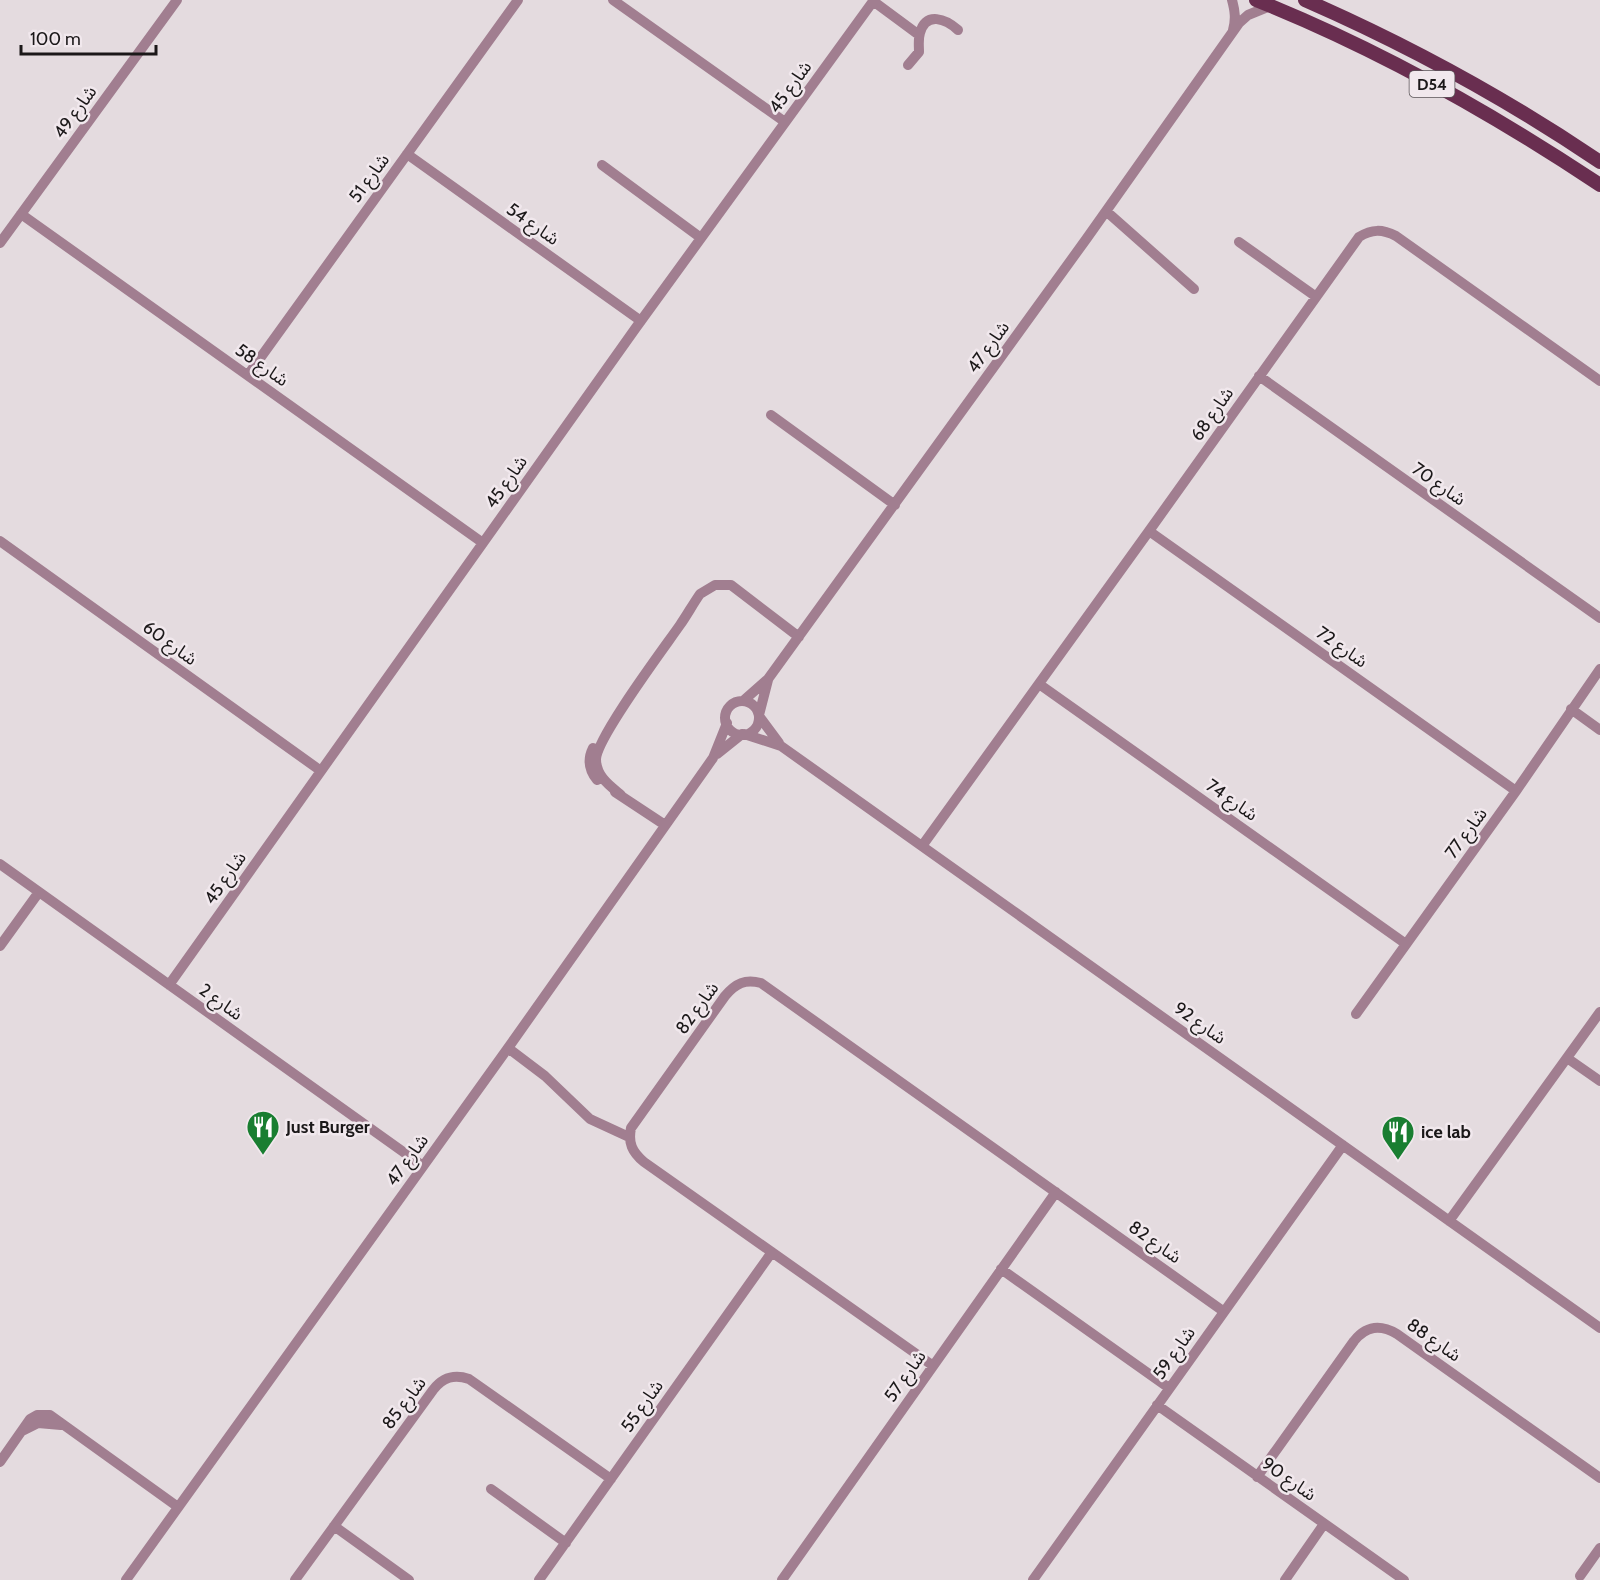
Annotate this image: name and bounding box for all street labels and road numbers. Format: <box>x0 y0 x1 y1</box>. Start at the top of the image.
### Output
street label: شارع 45 <box>764 57 819 119</box>
road number: D54 <box>1410 71 1454 97</box>
street label: شارع 49 <box>49 81 104 144</box>
street label: شارع 51 <box>344 149 396 208</box>
street label: شارع 54 <box>501 198 564 252</box>
street label: شارع 47 <box>962 317 1017 379</box>
street label: شارع 58 <box>229 339 293 394</box>
street label: شارع 68 <box>1186 383 1241 447</box>
street label: شارع 45 <box>480 451 534 514</box>
street label: شارع 70 <box>1406 458 1470 513</box>
street label: شارع 60 <box>137 616 202 673</box>
street label: شارع 72 <box>1310 621 1372 675</box>
street label: شارع 74 <box>1200 774 1262 828</box>
street label: شارع 77 <box>1440 803 1494 864</box>
street label: شارع 45 <box>199 847 253 910</box>
street label: شارع 82 <box>671 977 726 1040</box>
street label: شارع 2 <box>193 979 247 1028</box>
street label: شارع 92 <box>1168 997 1230 1051</box>
street label: شارع 47 <box>381 1130 436 1192</box>
street label: شارع 82 <box>1123 1216 1186 1271</box>
street label: شارع 88 <box>1401 1314 1465 1369</box>
street label: شارع 59 <box>1148 1322 1202 1385</box>
street label: شارع 57 <box>879 1346 933 1408</box>
street label: شارع 85 <box>377 1373 433 1435</box>
street label: شارع 55 <box>616 1376 670 1438</box>
street label: شارع 90 <box>1256 1452 1321 1508</box>

